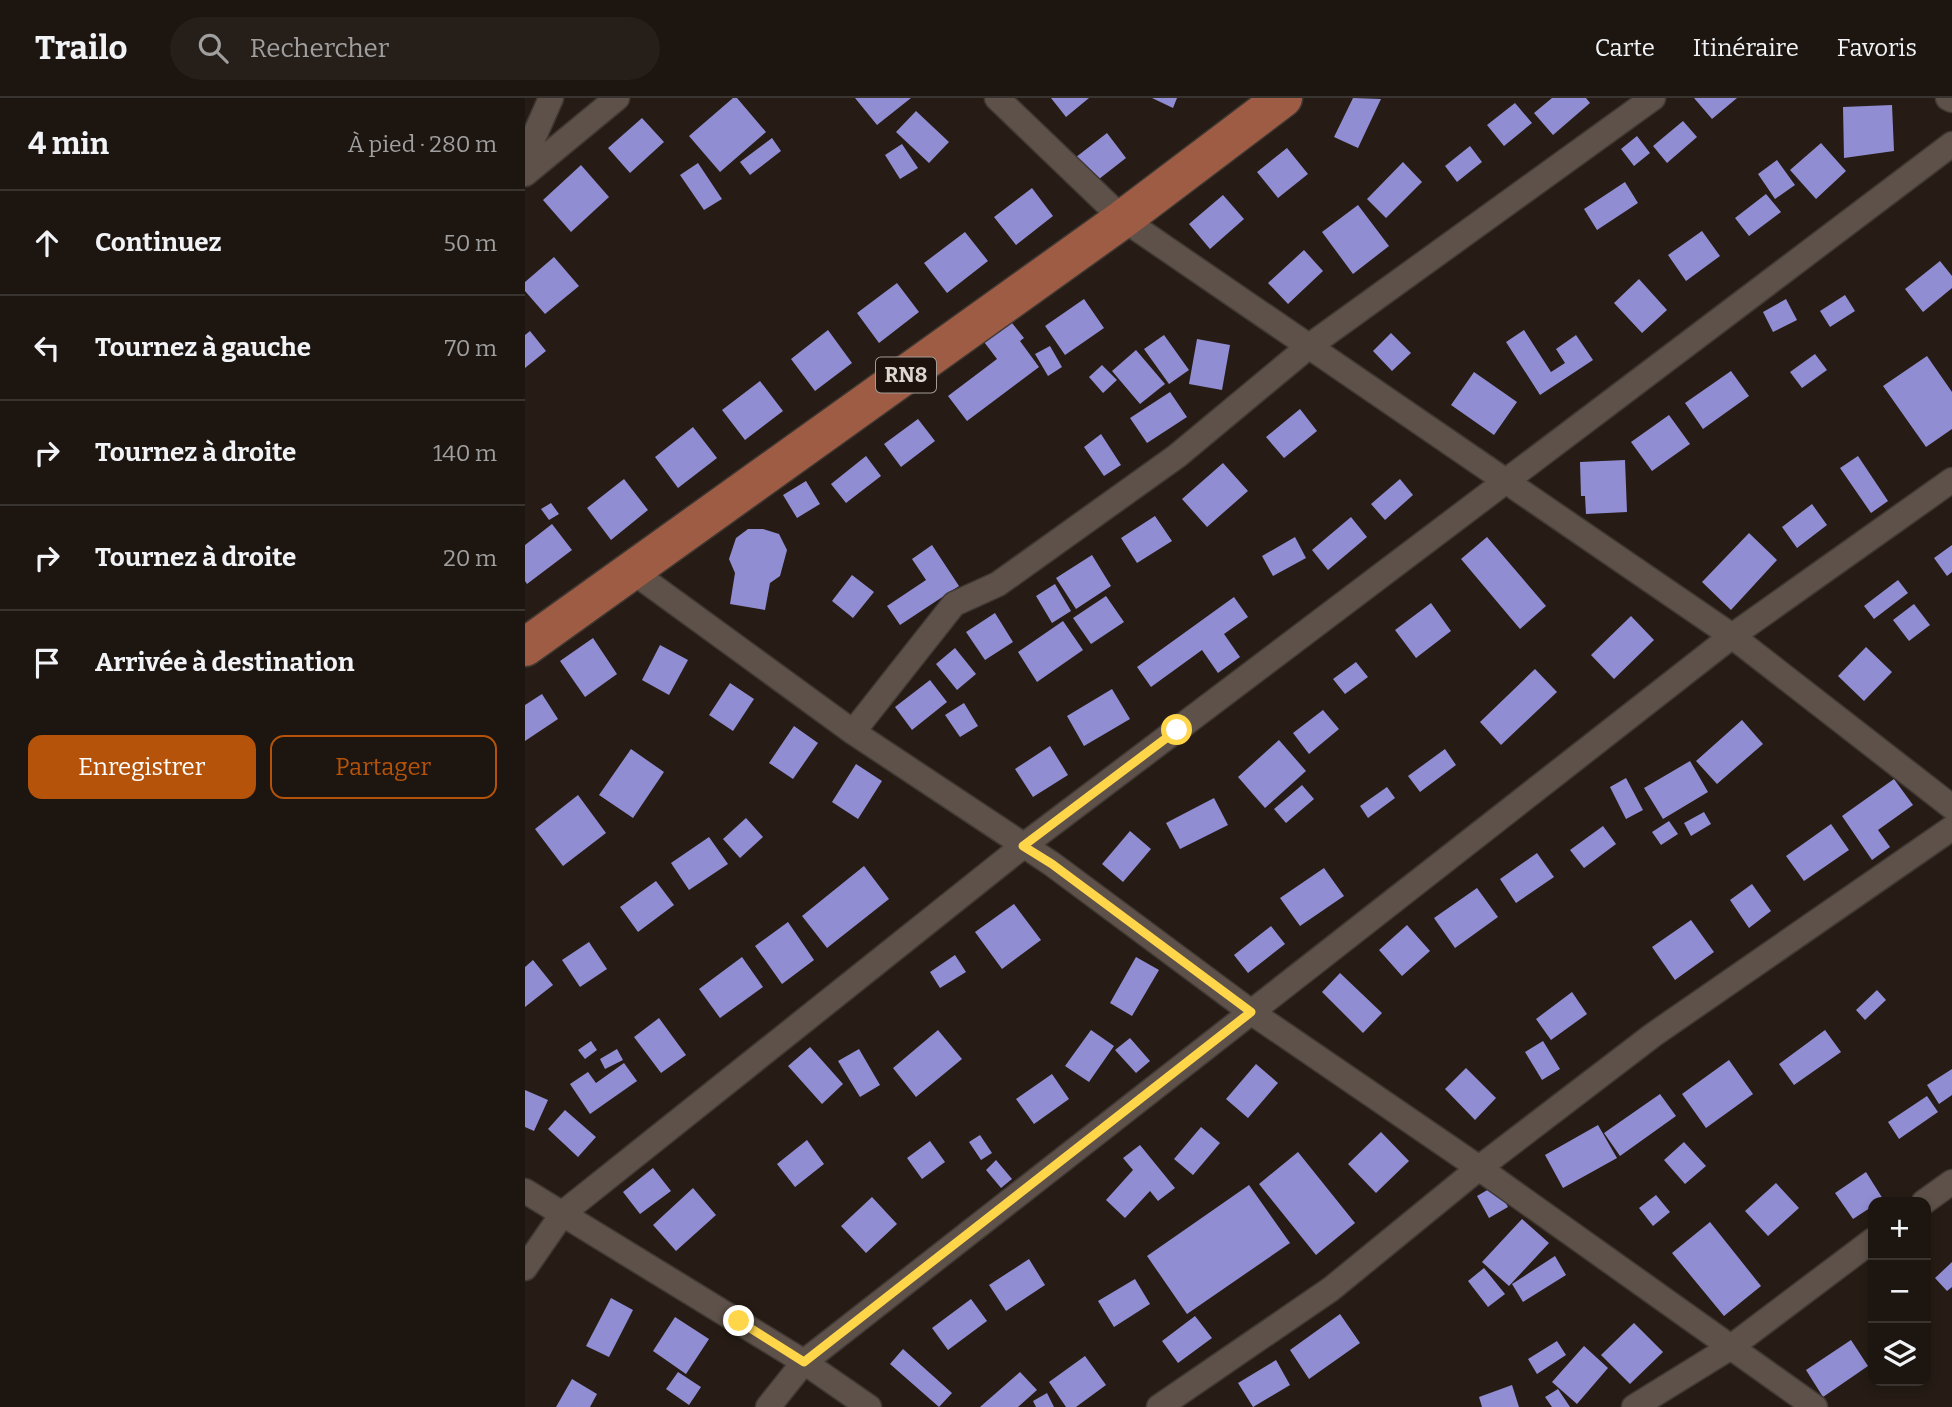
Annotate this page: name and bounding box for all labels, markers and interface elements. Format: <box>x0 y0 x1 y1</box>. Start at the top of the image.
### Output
search box <box>170 17 660 80</box>
text: Trailo <box>35 28 128 68</box>
icon: search <box>194 29 232 67</box>
text: Rechercher <box>250 33 389 64</box>
text: Carte <box>1595 34 1655 62</box>
text: Itinéraire <box>1693 34 1799 62</box>
text: Favoris <box>1837 34 1917 62</box>
text: 4 min <box>28 126 109 162</box>
text: À pied · 280 m <box>348 130 497 158</box>
icon: ahead <box>28 224 66 262</box>
text: Continuez <box>95 227 222 258</box>
text: 50 m <box>443 229 497 257</box>
icon: left <box>28 329 66 367</box>
text: Tournez à gauche <box>95 332 311 363</box>
text: 70 m <box>445 334 497 362</box>
road number: RN8 <box>876 358 936 392</box>
icon: right <box>28 434 66 472</box>
text: Tournez à droite <box>95 437 296 468</box>
text: 140 m <box>433 439 497 467</box>
icon: right <box>28 539 66 577</box>
text: Tournez à droite <box>95 542 296 573</box>
text: 20 m <box>443 544 497 572</box>
icon: arrive <box>28 644 66 682</box>
text: Arrivée à destination <box>95 647 354 678</box>
route start <box>1161 714 1192 745</box>
button: Enregistrer <box>28 735 256 799</box>
button: Partager <box>270 735 497 799</box>
map controls <box>1868 1197 1931 1386</box>
button: + <box>1868 1197 1931 1260</box>
button: − <box>1868 1260 1931 1323</box>
route end <box>723 1305 754 1336</box>
button: layers <box>1868 1323 1931 1386</box>

